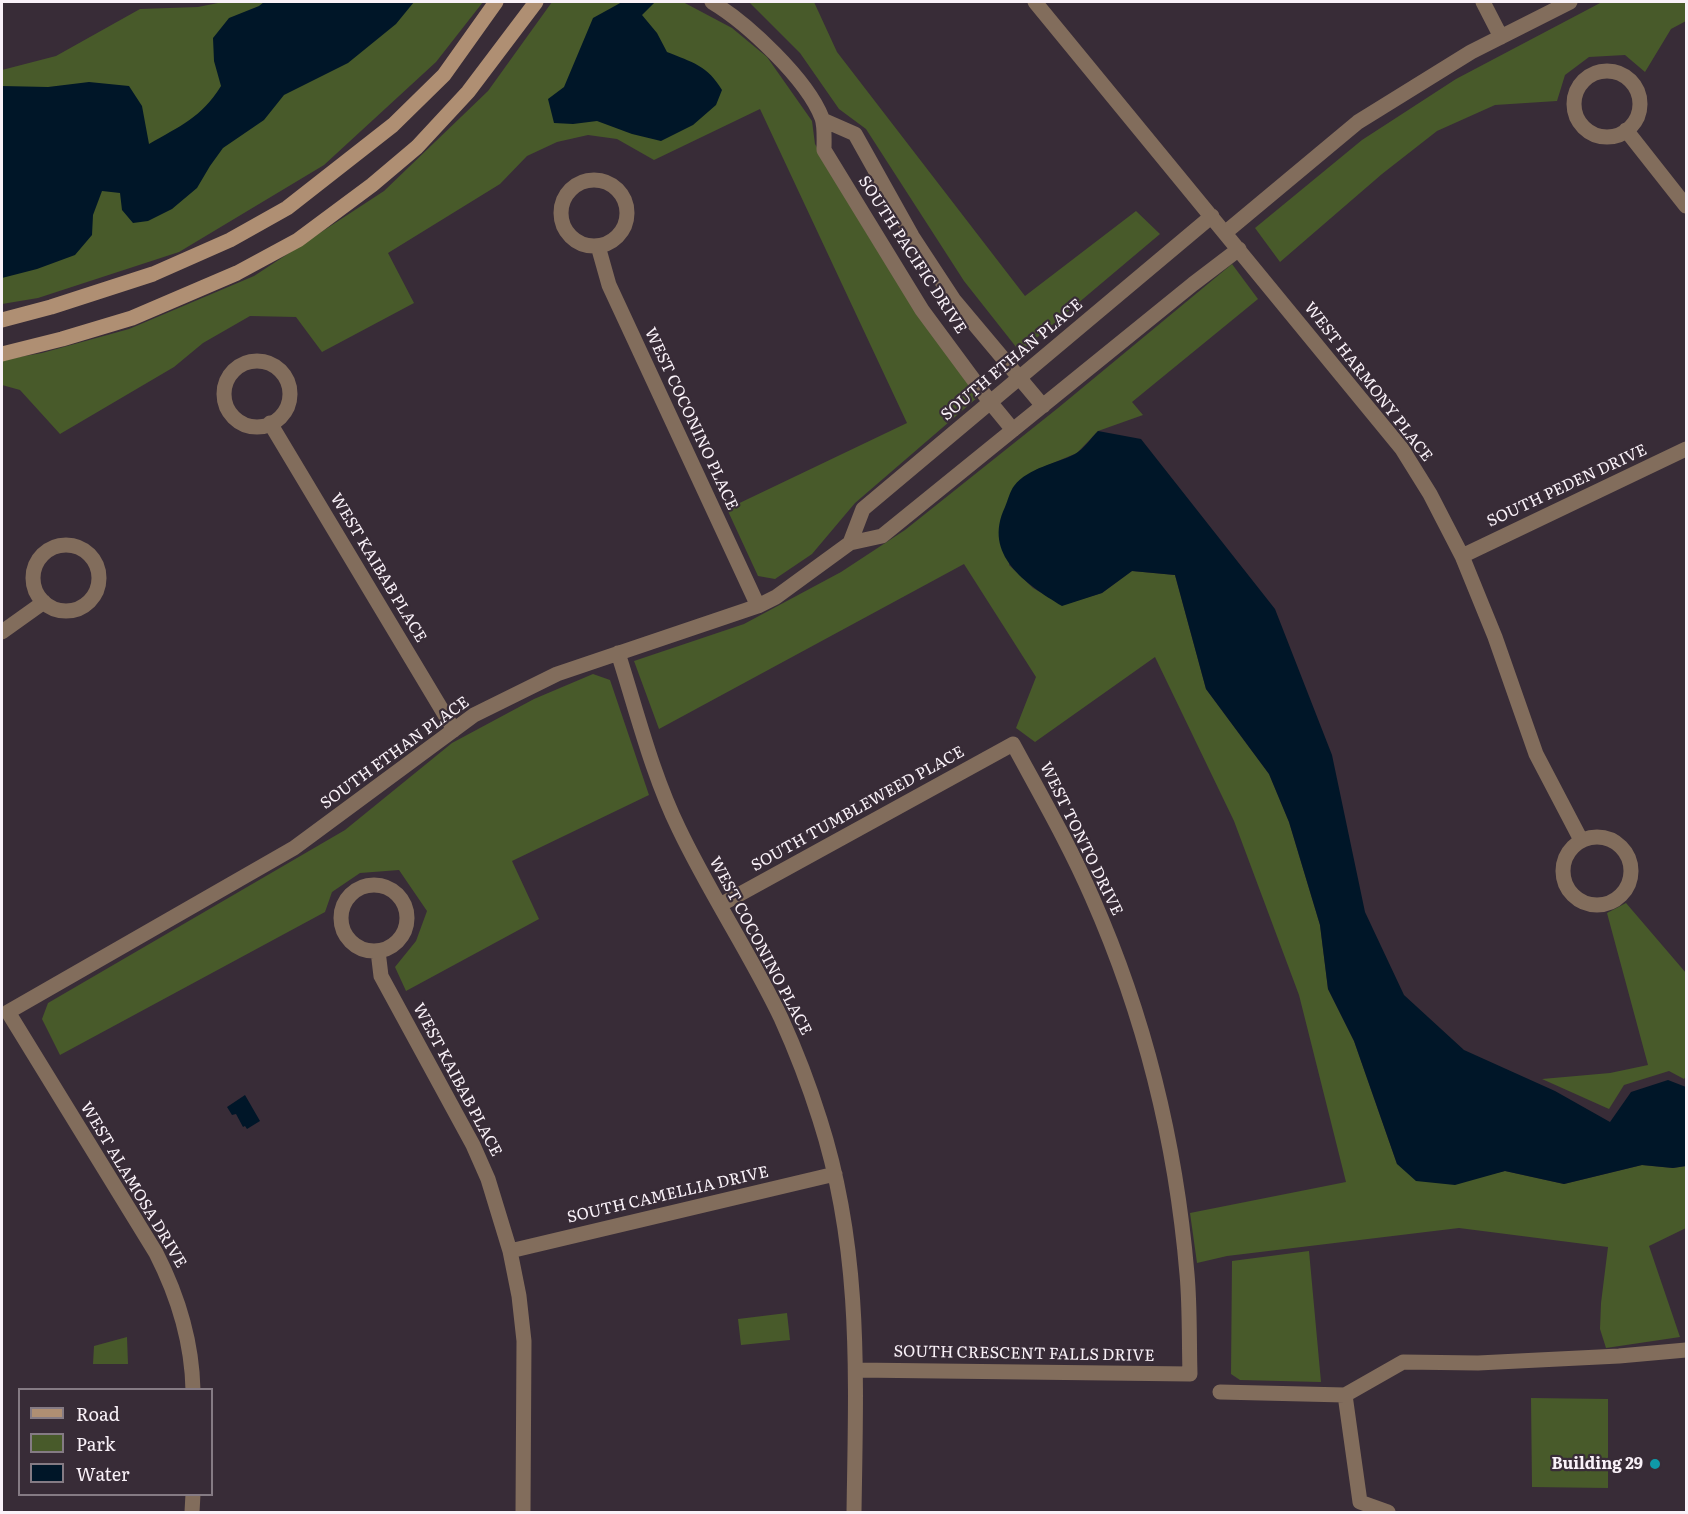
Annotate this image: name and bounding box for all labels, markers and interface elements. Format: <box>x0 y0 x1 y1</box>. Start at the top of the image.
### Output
street label: SOUTH PACIFIC DRIVE <box>854 173 970 337</box>
street label: SOUTH ETHAN PLACE <box>937 295 1087 425</box>
street label: WEST HARMONY PLACE <box>1300 298 1436 466</box>
street label: WEST COCONINO PLACE <box>640 325 742 513</box>
street label: SOUTH PEDEN DRIVE <box>1484 440 1650 532</box>
street label: WEST KAIBAB PLACE <box>326 490 430 646</box>
street label: SOUTH ETHAN PLACE <box>317 693 473 813</box>
street label: SOUTH TUMBLEWEED PLACE <box>748 742 968 876</box>
street label: WEST TONTO DRIVE <box>1035 759 1127 919</box>
street label: WEST COCONINO PLACE <box>705 853 815 1039</box>
street label: WEST KAIBAB PLACE <box>408 1000 506 1160</box>
street label: WEST ALAMOSA DRIVE <box>76 1099 190 1271</box>
street label: SOUTH CAMELLIA DRIVE <box>565 1162 771 1228</box>
street label: SOUTH CRESCENT FALLS DRIVE <box>893 1342 1155 1366</box>
legend <box>18 1388 213 1496</box>
text: Road <box>76 1400 120 1427</box>
text: Park <box>76 1430 115 1457</box>
place label: Building 29 <box>1552 1454 1643 1474</box>
marker: Building 29 <box>1648 1457 1662 1471</box>
text: Water <box>76 1460 129 1487</box>

